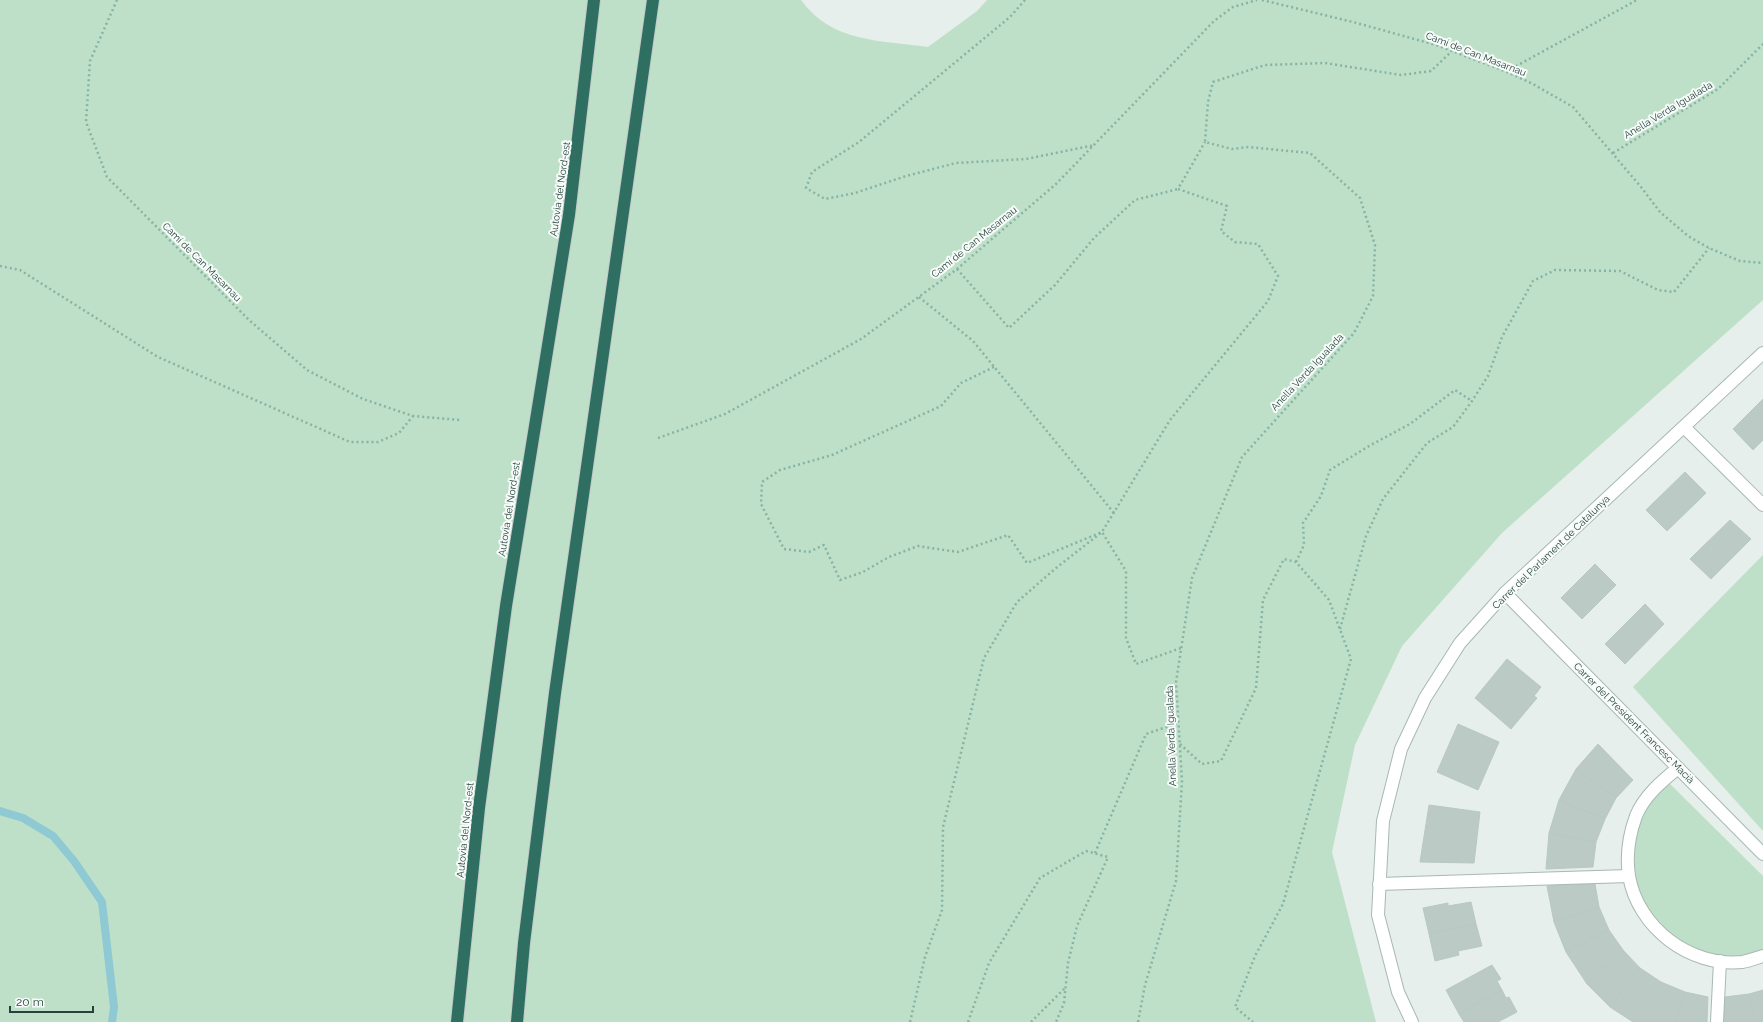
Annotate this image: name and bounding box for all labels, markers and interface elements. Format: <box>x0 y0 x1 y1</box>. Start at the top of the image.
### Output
street label: Camí de Can Masarnau <box>1424 30 1528 78</box>
street label: Anella Verda Igualada <box>1622 79 1714 141</box>
street label: Autovia del Nord-est <box>548 140 572 237</box>
street label: Camí de Can Masarnau <box>929 204 1019 280</box>
street label: Camí de Can Masarnau <box>160 220 244 304</box>
street label: Anella Verda Igualada <box>1269 331 1345 413</box>
street label: Autovia del Nord-est <box>496 460 522 557</box>
street label: Carrer del Parlament de Catalunya <box>1490 493 1612 611</box>
street label: Carrer del President Francesc Macià <box>1571 660 1697 786</box>
street label: Anella Verda Igualada <box>1164 685 1178 787</box>
street label: Autovia del Nord-est <box>455 781 476 878</box>
scale bar <box>10 988 93 1014</box>
text: 20 m <box>16 995 44 1009</box>

